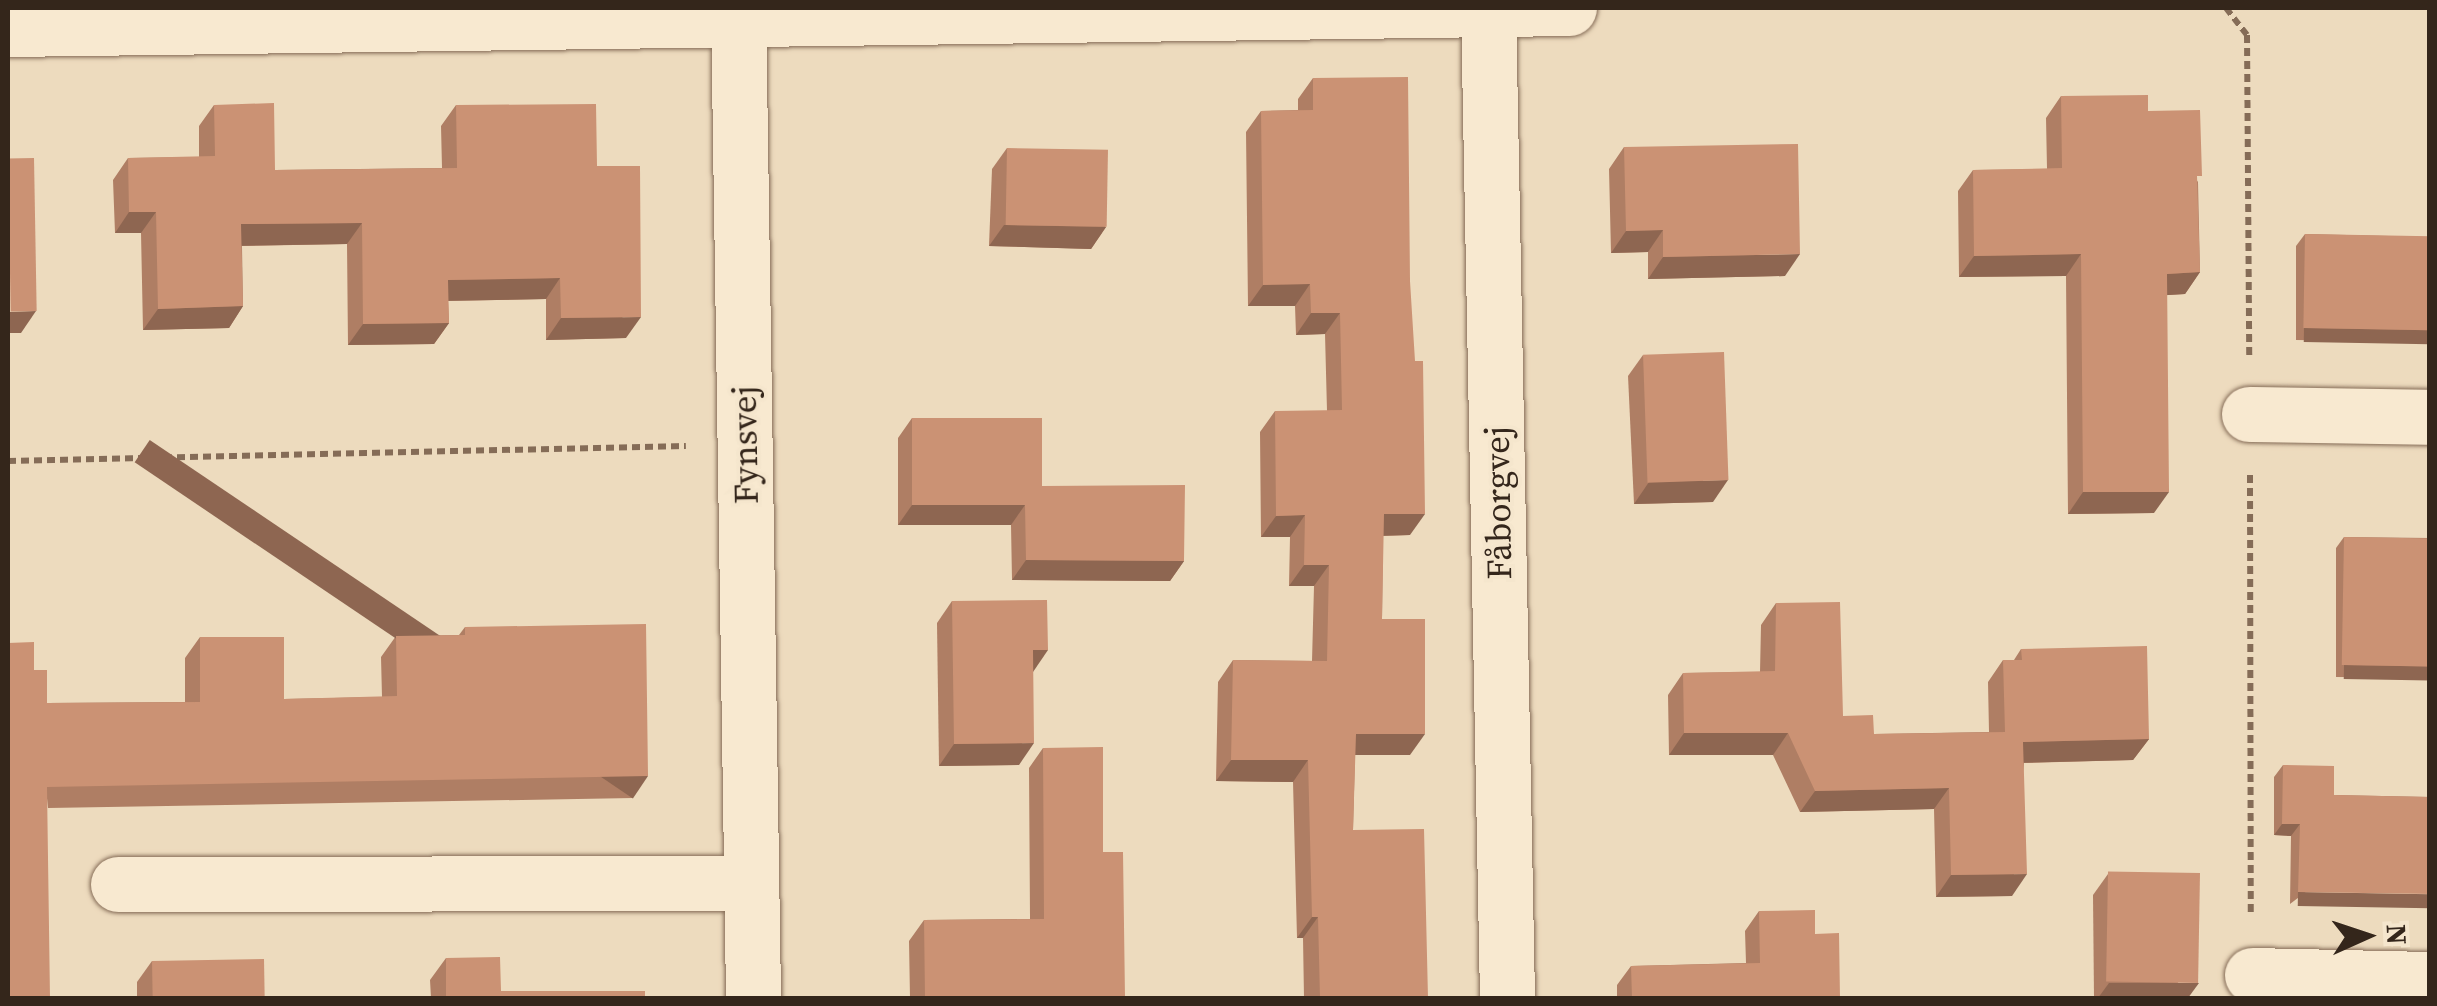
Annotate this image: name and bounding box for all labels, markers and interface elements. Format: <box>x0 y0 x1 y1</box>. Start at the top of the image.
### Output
street label: Fynsvej <box>723 385 767 505</box>
street label: Fåborgvej <box>1476 426 1520 580</box>
north arrow <box>2317 886 2417 986</box>
text: N <box>2377 923 2416 946</box>

